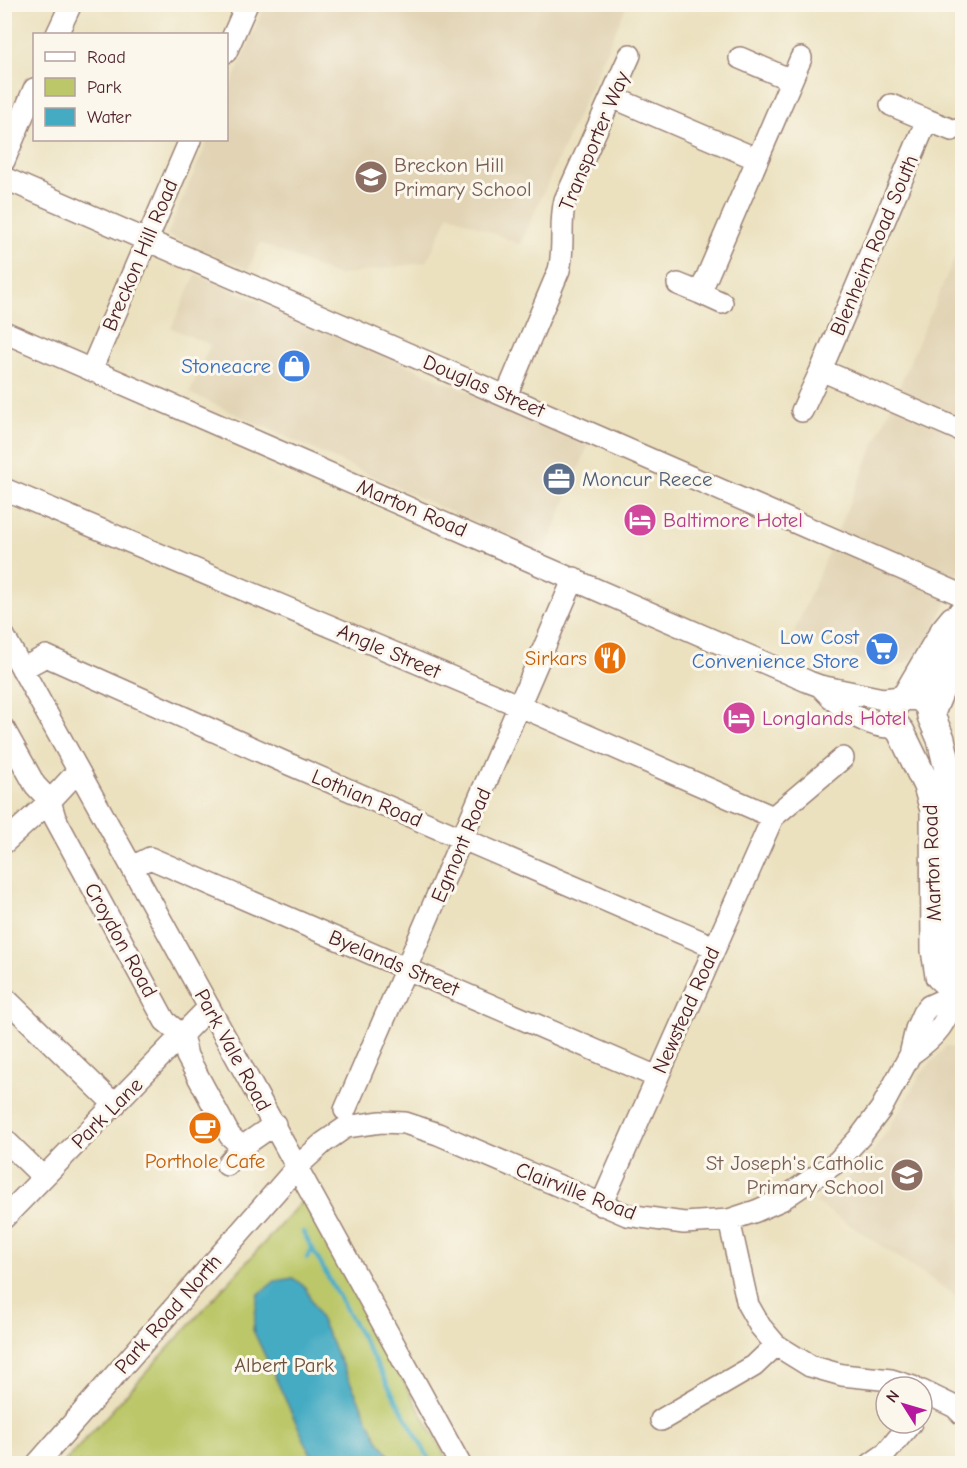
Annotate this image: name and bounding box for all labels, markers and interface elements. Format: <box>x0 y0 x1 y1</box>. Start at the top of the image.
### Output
legend <box>33 33 228 141</box>
text: Road <box>87 47 126 68</box>
street label: Transporter Way <box>554 67 634 214</box>
text: Park <box>87 77 122 98</box>
text: Water <box>87 107 132 128</box>
street label: Blenheim Road South <box>825 151 923 339</box>
place label: Breckon Hill Primary School <box>394 153 532 201</box>
school or university icon: Breckon Hill Primary School <box>353 159 389 195</box>
street label: Breckon Hill Road <box>97 175 183 335</box>
shop icon: Stoneacre <box>276 348 312 384</box>
street label: Douglas Street <box>419 350 549 423</box>
place label: Stoneacre <box>181 354 271 378</box>
office icon: Moncur Reece <box>541 461 577 497</box>
place label: Moncur Reece <box>582 467 712 491</box>
street label: Marton Road <box>353 474 471 542</box>
hotel icon: Baltimore Hotel <box>622 502 658 538</box>
place label: Baltimore Hotel <box>663 508 803 532</box>
street label: Angle Street <box>334 619 445 684</box>
place label: Low Cost Convenience Store <box>692 625 860 673</box>
supermarket icon: Low Cost Convenience Store <box>864 631 900 667</box>
restaurant icon: Sirkars <box>592 640 628 676</box>
place label: Sirkars <box>525 646 587 670</box>
hotel icon: Longlands Hotel <box>721 700 757 736</box>
place label: Longlands Hotel <box>762 706 907 730</box>
street label: Lothian Road <box>308 764 426 832</box>
street label: Egmont Road <box>426 784 496 906</box>
street label: Marton Road <box>918 804 946 922</box>
street label: Croydon Road <box>80 879 162 1001</box>
street label: Byelands Street <box>325 925 464 1002</box>
street label: Newstead Road <box>647 943 725 1077</box>
street label: Park Vale Road <box>190 985 276 1115</box>
street label: Park Lane <box>67 1073 147 1153</box>
cafe icon: Porthole Cafe <box>187 1110 223 1146</box>
place label: Porthole Cafe <box>145 1149 265 1173</box>
place label: St Joseph's Catholic Primary School <box>706 1151 884 1199</box>
street label: Clairville Road <box>512 1157 640 1225</box>
school or university icon: St Joseph's Catholic Primary School <box>889 1157 925 1193</box>
street label: Park Road North <box>110 1249 226 1379</box>
park label: Albert Park <box>234 1353 334 1377</box>
north arrow <box>874 1375 934 1435</box>
text: N <box>882 1387 903 1406</box>

